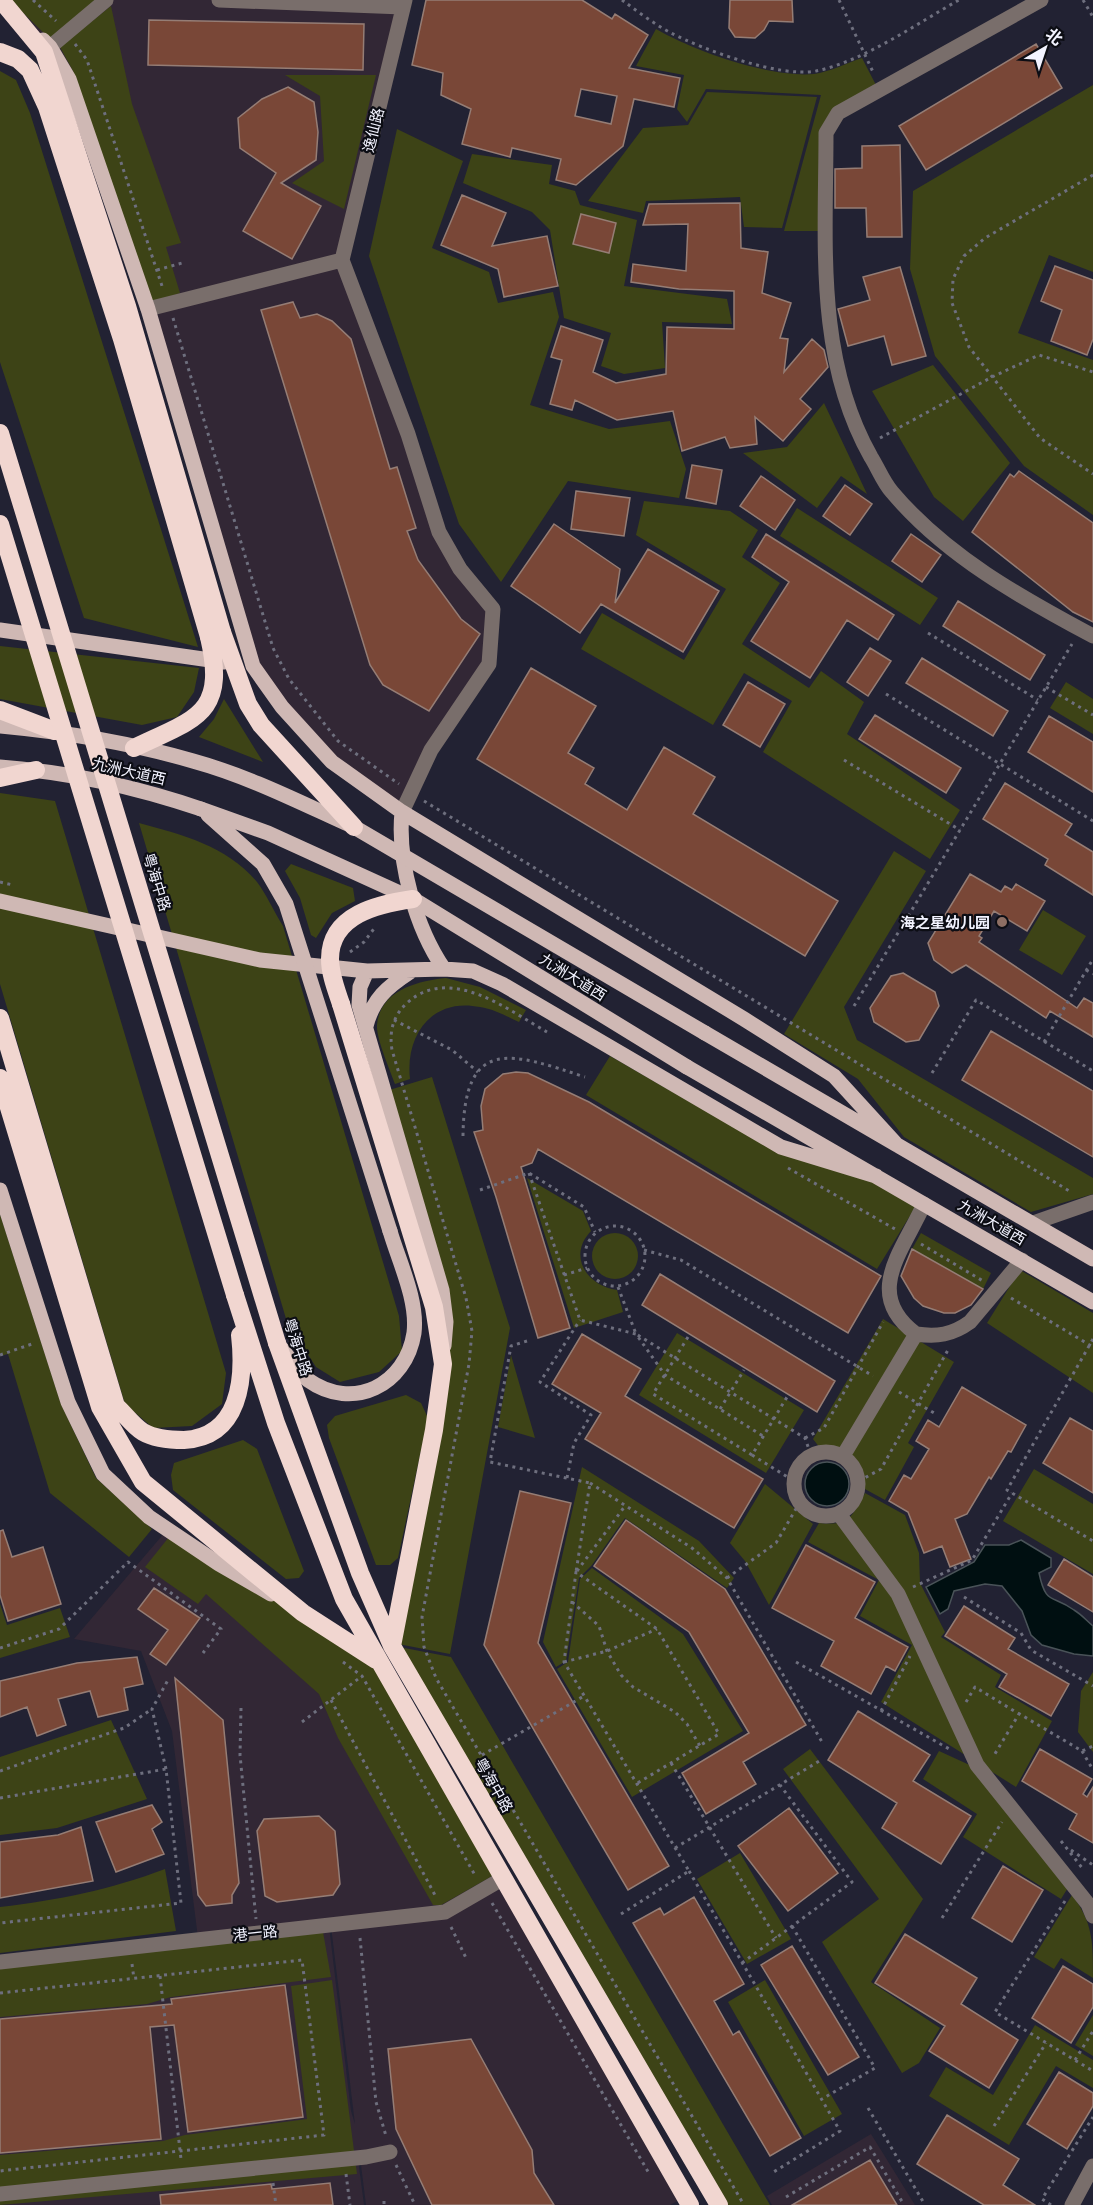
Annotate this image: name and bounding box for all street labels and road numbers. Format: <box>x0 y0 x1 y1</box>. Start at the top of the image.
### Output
street label: 逸仙路 <box>359 106 387 154</box>
street label: 九洲大道西 <box>91 754 167 788</box>
street label: 粤海中路 <box>140 851 174 913</box>
street label: 九洲大道西 <box>537 950 609 1004</box>
street label: 九洲大道西 <box>955 1196 1029 1248</box>
street label: 粤海中路 <box>281 1316 315 1378</box>
street label: 粤海中路 <box>472 1755 516 1815</box>
street label: 港一路 <box>232 1922 278 1944</box>

